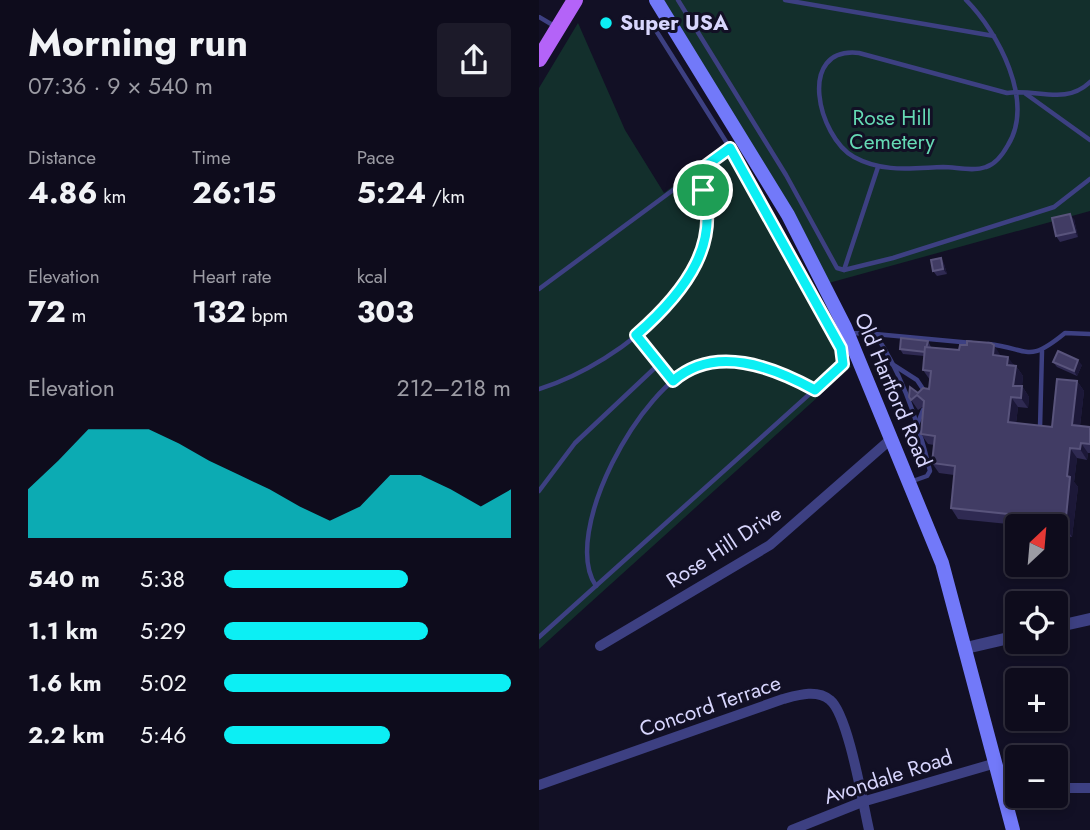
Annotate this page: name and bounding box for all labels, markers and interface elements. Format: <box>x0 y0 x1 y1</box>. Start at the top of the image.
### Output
place label: Super USA <box>620 8 729 38</box>
text: Morning run <box>28 15 248 70</box>
marker: Super USA <box>598 15 614 31</box>
button: share <box>437 23 511 97</box>
text: 07:36 · 9 × 540 m <box>28 69 213 103</box>
park label: Rose Hill Cemetery <box>849 103 935 157</box>
text: Distance <box>28 144 96 171</box>
text: Time <box>192 144 231 171</box>
text: Pace <box>357 144 395 171</box>
pin <box>673 160 733 220</box>
text: 4.86 <box>28 171 97 214</box>
text: 26:15 <box>192 171 276 214</box>
text: 5:24 <box>357 171 426 214</box>
icon: arrive <box>684 171 722 209</box>
text: km <box>97 183 126 210</box>
text: /km <box>426 183 465 210</box>
text: Elevation <box>28 263 100 290</box>
text: Heart rate <box>192 263 272 290</box>
text: kcal <box>357 263 387 290</box>
text: 72 <box>28 290 66 333</box>
text: 132 <box>192 290 246 333</box>
text: 303 <box>357 290 414 333</box>
text: m <box>66 302 86 329</box>
text: bpm <box>246 302 288 329</box>
street label: Old Hartford Road <box>847 308 939 472</box>
text: Elevation <box>28 371 115 405</box>
text: 212–218 m <box>397 371 511 405</box>
street label: Rose Hill Drive <box>661 498 788 596</box>
north arrow <box>1005 514 1067 578</box>
map controls <box>1005 514 1068 808</box>
text: 540 m <box>28 562 100 596</box>
text: 5:38 <box>140 562 185 596</box>
button: locate <box>1005 591 1068 654</box>
text: 1.1 km <box>28 614 98 648</box>
text: 5:29 <box>140 614 186 648</box>
text: 1.6 km <box>28 666 102 700</box>
text: 5:02 <box>140 666 187 700</box>
street label: Concord Terrace <box>635 668 785 744</box>
button: + <box>1005 668 1068 731</box>
text: 2.2 km <box>28 718 105 752</box>
text: 5:46 <box>140 718 187 752</box>
street label: Avondale Road <box>820 742 956 812</box>
button: − <box>1005 745 1068 808</box>

